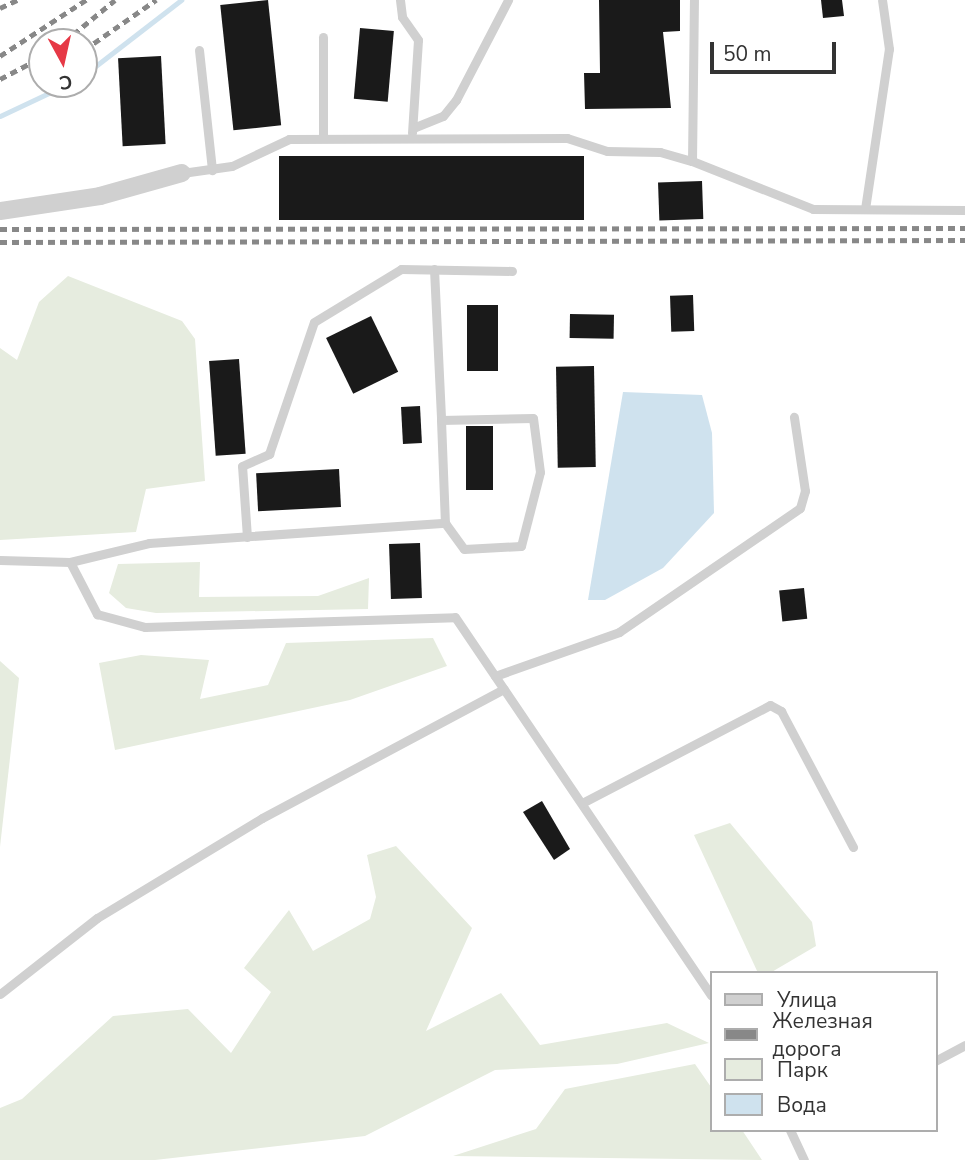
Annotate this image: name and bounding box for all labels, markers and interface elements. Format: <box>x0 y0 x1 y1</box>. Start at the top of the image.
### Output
north arrow <box>28 28 98 98</box>
scale bar <box>713 28 839 72</box>
text: 50 m <box>723 40 772 68</box>
text: С <box>57 68 74 96</box>
legend <box>710 971 937 1132</box>
text: Улица <box>777 986 837 1014</box>
text: Железная дорога <box>772 1007 873 1063</box>
text: Парк <box>777 1056 828 1084</box>
text: Вода <box>777 1091 827 1119</box>

